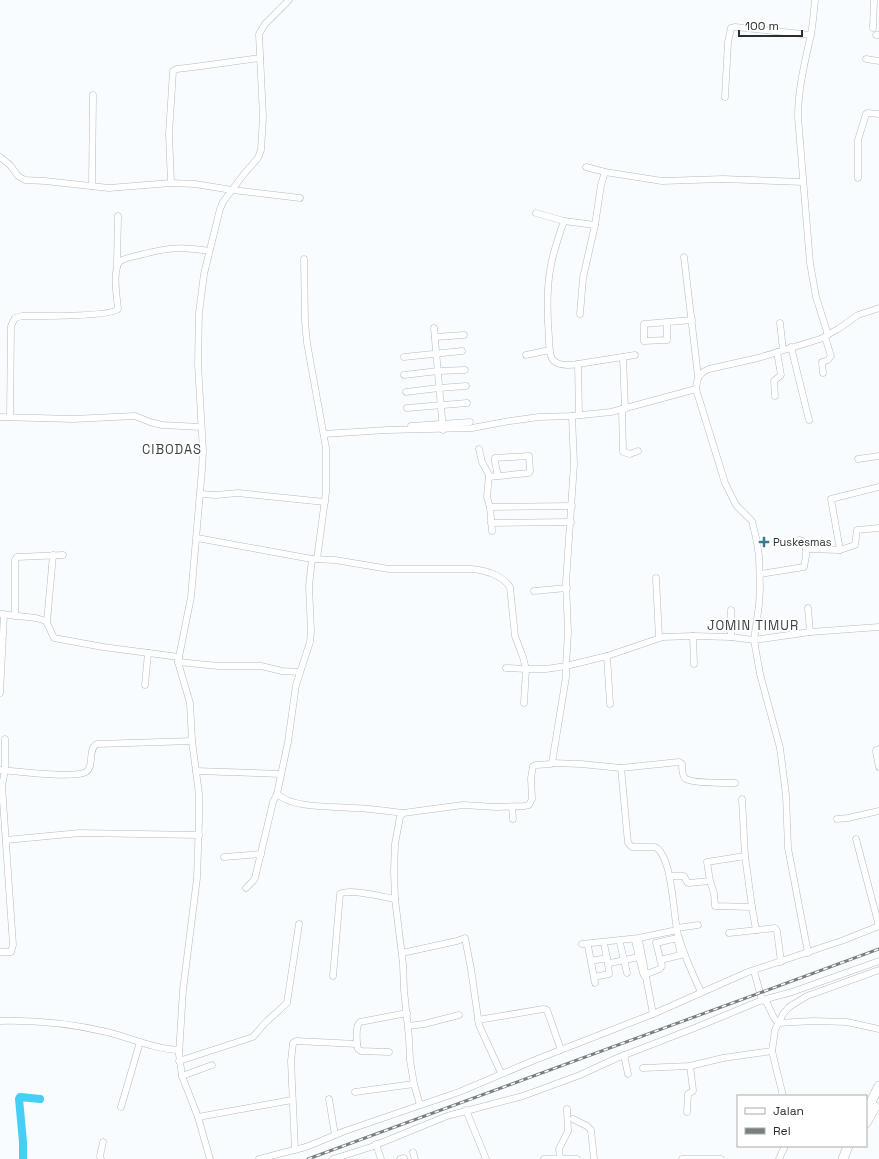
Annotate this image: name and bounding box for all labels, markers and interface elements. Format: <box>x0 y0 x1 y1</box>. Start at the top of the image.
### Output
scale bar <box>739 12 802 38</box>
text: 100 m <box>745 18 779 34</box>
district label: CIBODAS <box>142 441 202 458</box>
place label: Puskesmas <box>773 535 832 549</box>
marker: Puskesmas <box>758 536 770 548</box>
district label: JOMIN TIMUR <box>707 617 799 634</box>
legend <box>737 1095 867 1147</box>
text: Jalan <box>773 1103 804 1119</box>
text: Rel <box>773 1123 791 1139</box>

